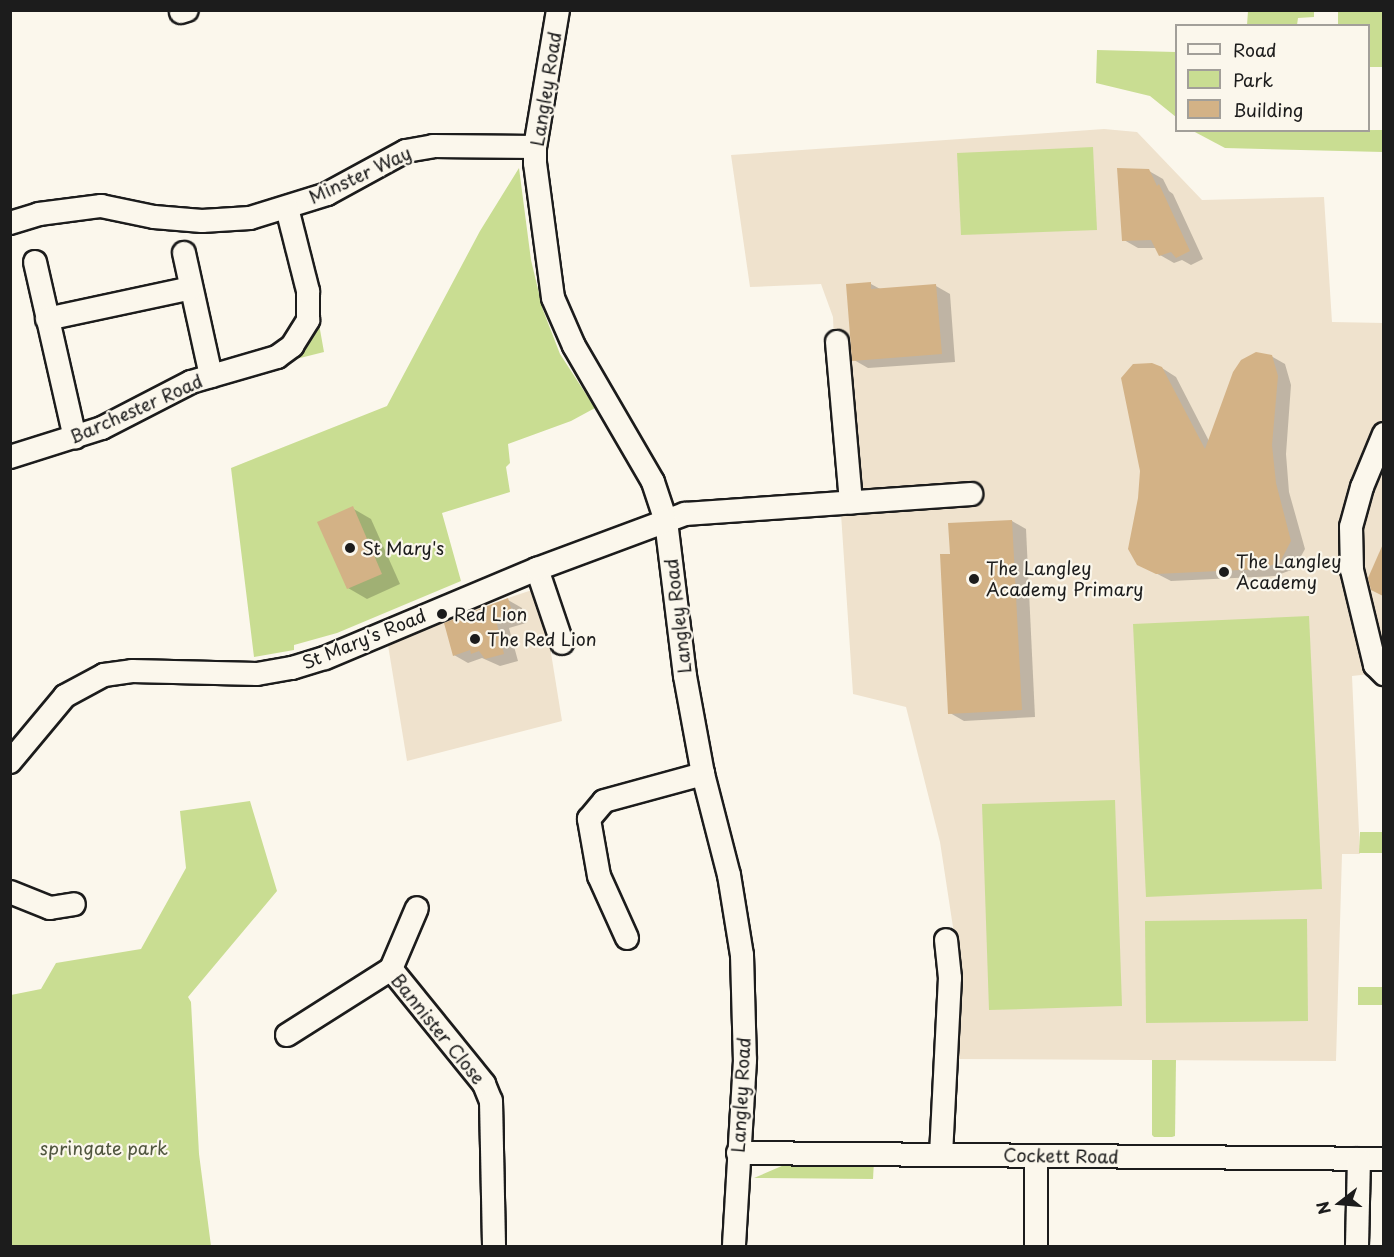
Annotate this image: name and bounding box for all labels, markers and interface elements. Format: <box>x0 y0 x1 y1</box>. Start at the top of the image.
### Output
legend <box>1175 24 1370 132</box>
street label: Langley Road <box>526 29 566 149</box>
text: Road <box>1233 36 1277 63</box>
text: Park <box>1233 66 1273 93</box>
text: Building <box>1233 96 1303 123</box>
street label: Minster Way <box>305 142 415 208</box>
street label: Barchester Road <box>65 370 207 448</box>
place label: St Mary's <box>362 537 444 559</box>
marker: St Mary's <box>343 541 357 555</box>
place label: The Langley Academy <box>1236 551 1342 594</box>
street label: Langley Road <box>660 556 696 676</box>
place label: The Langley Academy Primary <box>986 558 1143 600</box>
marker: The Langley Academy <box>1217 565 1231 579</box>
marker: The Langley Academy Primary <box>967 572 981 586</box>
place label: Red Lion <box>454 603 529 625</box>
street label: St Mary's Road <box>299 604 429 674</box>
marker: Red Lion <box>435 607 449 621</box>
place label: The Red Lion <box>487 628 600 650</box>
marker: The Red Lion <box>468 632 482 646</box>
street label: Bannister Close <box>387 969 489 1089</box>
street label: Langley Road <box>727 1036 755 1154</box>
park label: springate park <box>40 1137 168 1159</box>
street label: Cockett Road <box>1003 1144 1119 1168</box>
north arrow <box>1310 1173 1370 1233</box>
text: N <box>1309 1199 1336 1217</box>

